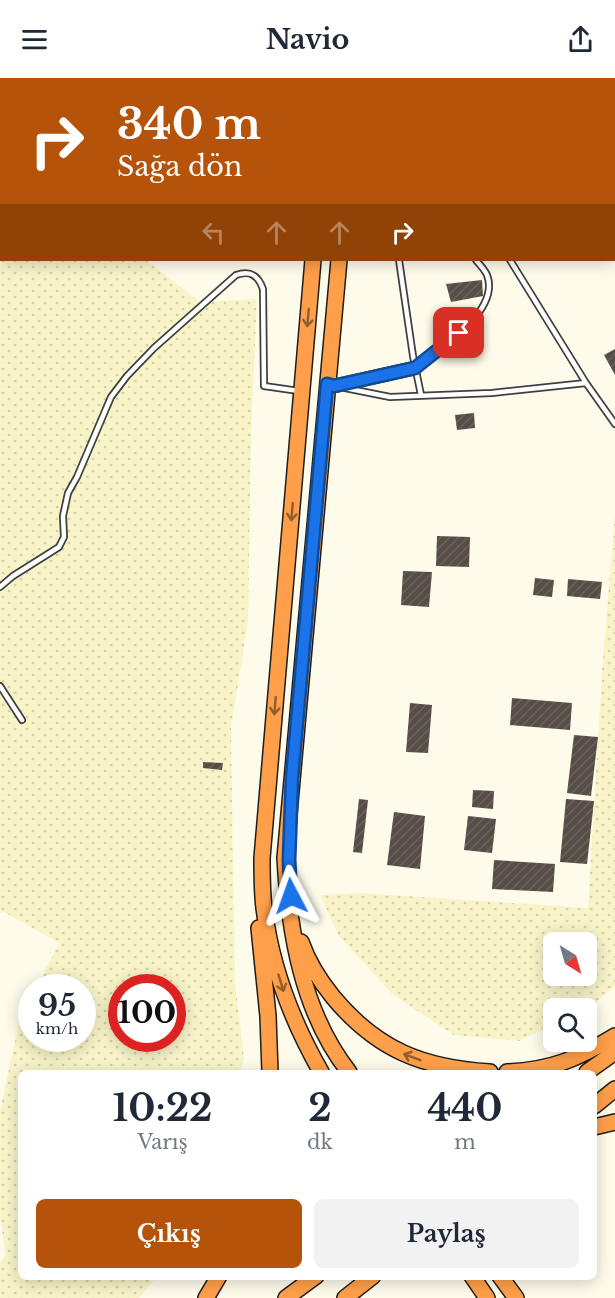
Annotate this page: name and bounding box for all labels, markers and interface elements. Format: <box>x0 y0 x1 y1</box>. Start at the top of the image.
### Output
icon: menu <box>18 23 51 56</box>
text: Navio <box>266 23 349 56</box>
icon: share <box>564 23 597 56</box>
text: 340 m <box>117 98 261 150</box>
icon: right <box>18 102 96 180</box>
text: Sağa dön <box>117 150 242 183</box>
icon: left <box>197 216 230 249</box>
icon: ahead <box>260 216 293 249</box>
icon: ahead <box>323 216 356 249</box>
icon: right <box>386 216 419 249</box>
one-way arrow <box>303 307 314 327</box>
pin <box>433 307 484 358</box>
icon: arrive <box>442 316 475 349</box>
one-way arrow <box>286 502 297 522</box>
one-way arrow <box>269 696 280 716</box>
position arrow <box>259 864 323 928</box>
north arrow <box>543 932 597 986</box>
map controls <box>543 932 597 1052</box>
one-way arrow <box>276 973 287 992</box>
speed limit sign: 100 <box>108 974 186 1052</box>
text: 95 <box>38 987 76 1024</box>
button: search <box>543 998 597 1052</box>
text: km/h <box>36 1019 78 1038</box>
one-way arrow <box>404 1051 422 1062</box>
text: 10:22 <box>113 1086 213 1131</box>
text: 2 <box>308 1086 332 1131</box>
text: 440 <box>427 1086 502 1131</box>
text: Varış <box>137 1130 188 1154</box>
text: dk <box>307 1130 333 1154</box>
text: m <box>454 1130 476 1154</box>
button: Çıkış <box>36 1199 302 1268</box>
button: Paylaş <box>314 1199 579 1268</box>

